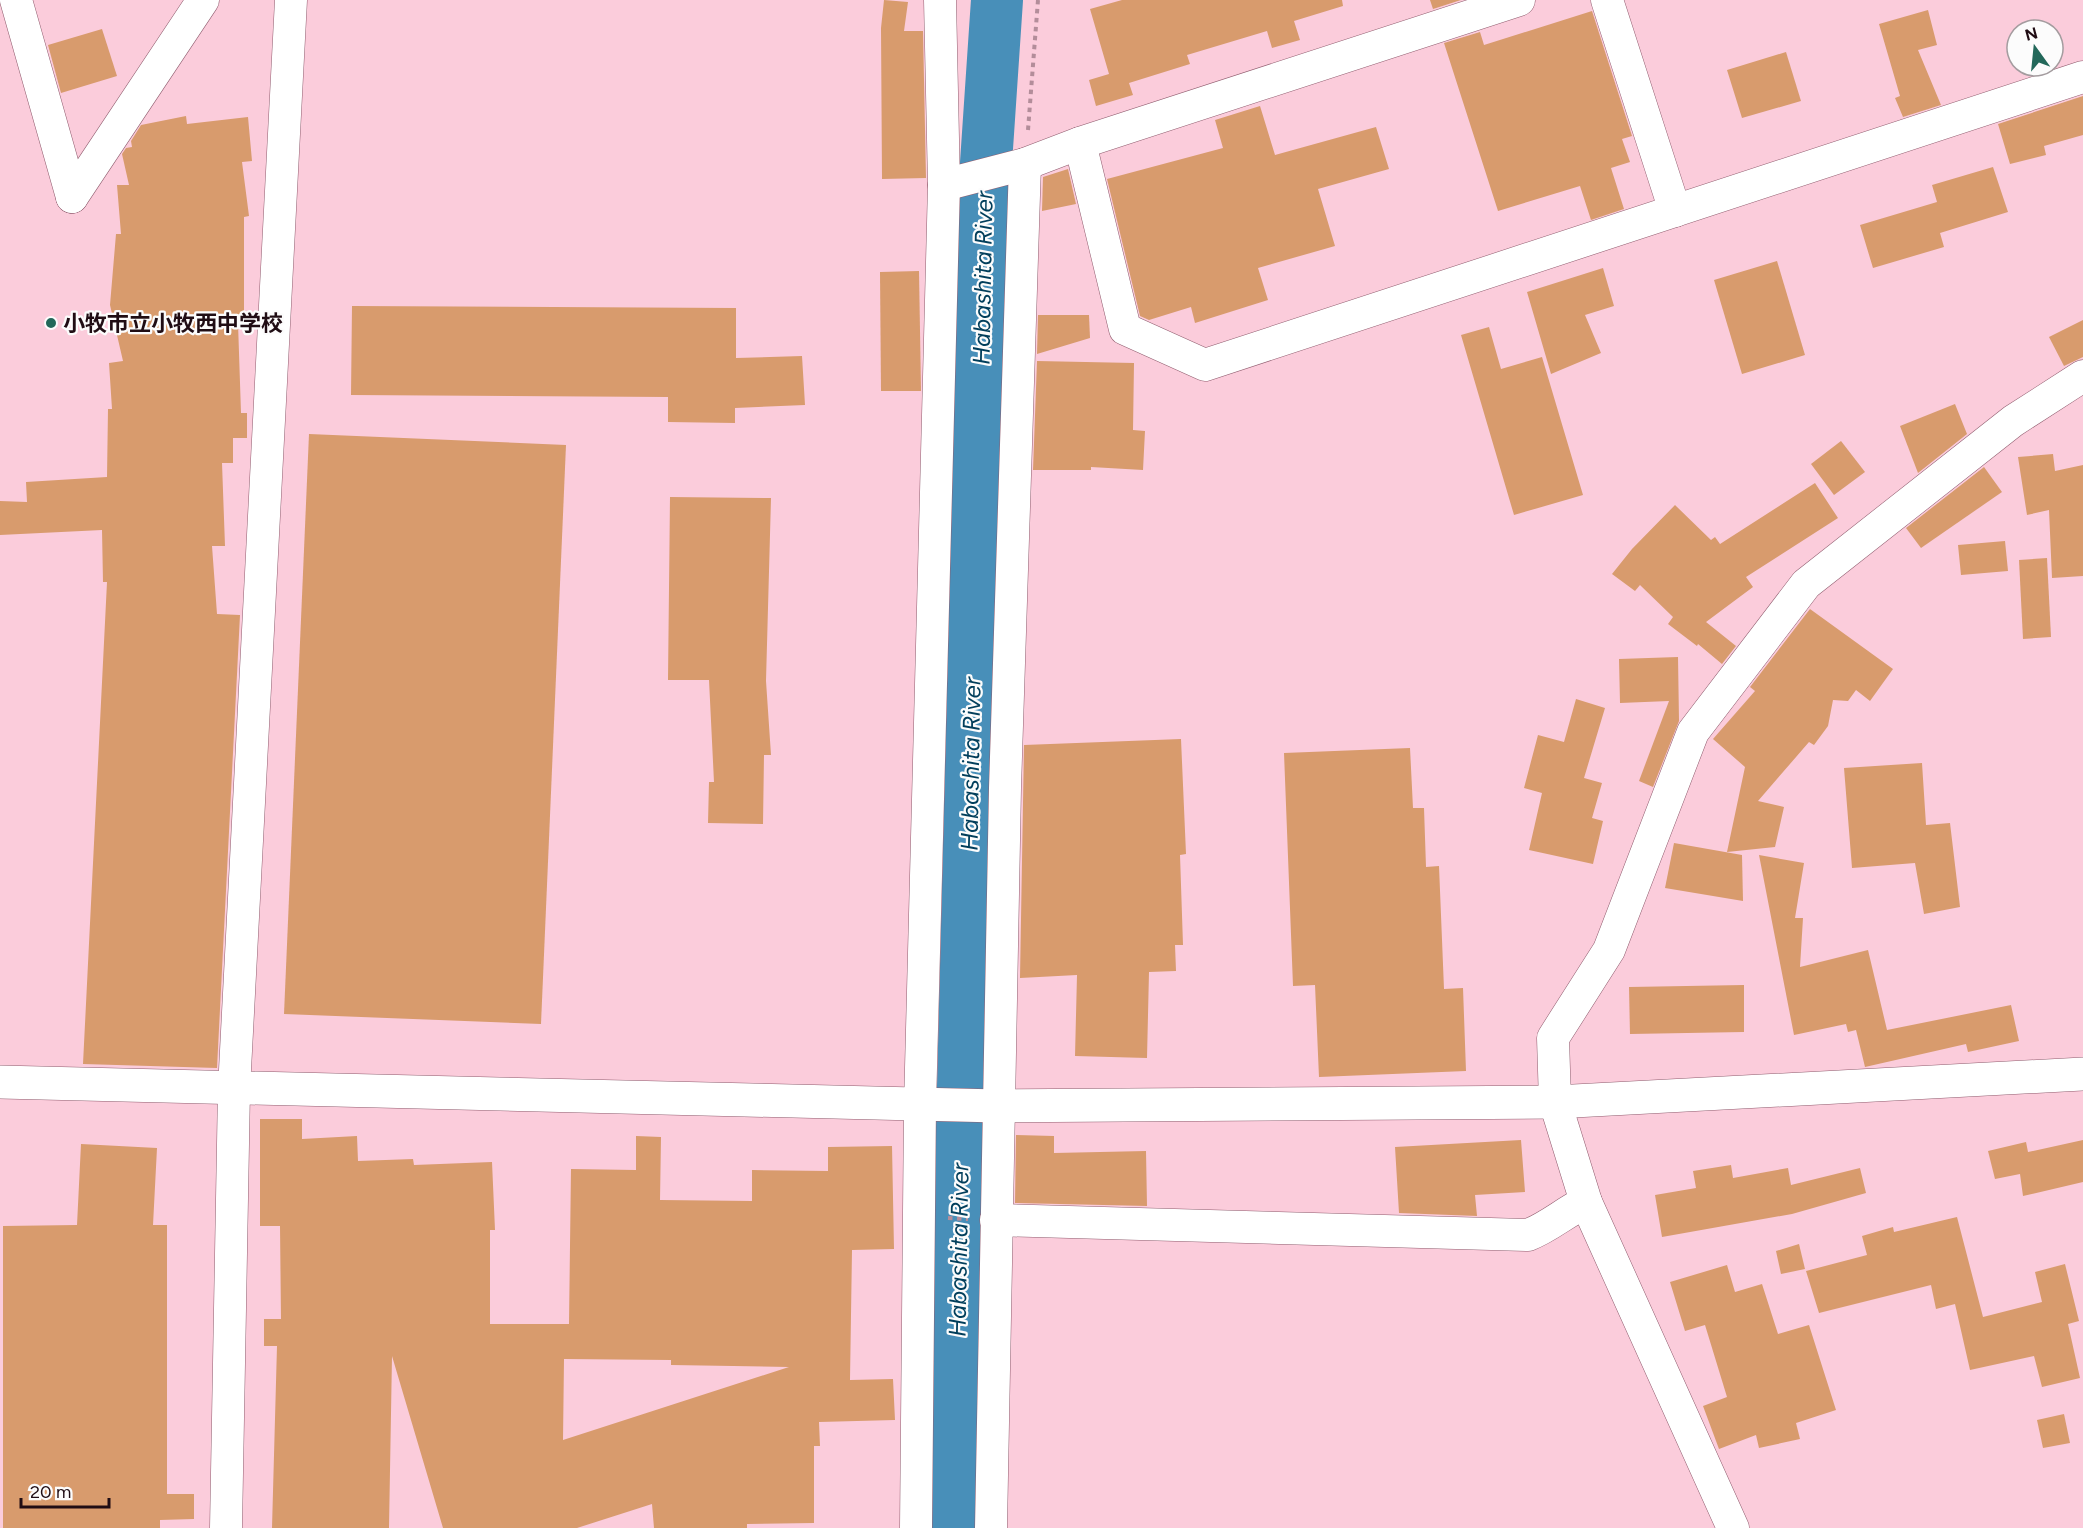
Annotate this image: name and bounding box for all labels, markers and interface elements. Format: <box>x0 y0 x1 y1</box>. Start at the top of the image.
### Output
north arrow <box>2005 18 2065 78</box>
text: N <box>2023 23 2040 45</box>
water label: Habashita River <box>966 190 999 365</box>
place label: 小牧市立小牧西中学校 <box>63 310 283 337</box>
marker: 小牧市立小牧西中学校 <box>44 316 58 330</box>
water label: Habashita River <box>954 676 987 851</box>
water label: Habashita River <box>942 1162 975 1337</box>
scale bar <box>21 1471 110 1509</box>
text: 20 m <box>30 1481 71 1503</box>

